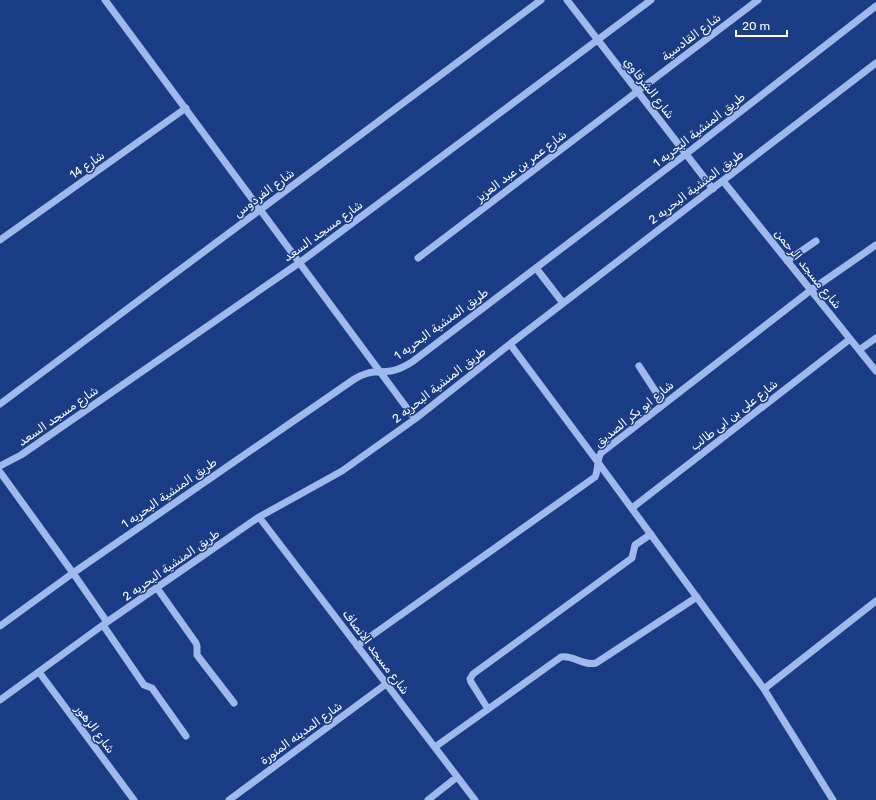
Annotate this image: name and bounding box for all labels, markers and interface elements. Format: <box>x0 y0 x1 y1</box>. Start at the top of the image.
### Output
street label: شارع القادسية <box>659 10 725 65</box>
scale bar <box>736 12 787 38</box>
text: 20 m <box>742 19 770 33</box>
street label: شارع الشرقاوي <box>619 55 677 123</box>
street label: طريق المنشية البحريه 1 <box>650 90 748 171</box>
street label: شارع عمر بن عبد العزيز <box>472 127 570 207</box>
street label: طريق المنشية البحريه 2 <box>646 147 747 228</box>
street label: شارع 14 <box>67 148 108 184</box>
street label: شارع الفردوس <box>231 166 298 222</box>
street label: شارع مسجد السعد <box>281 198 367 266</box>
street label: شارع مسجد الرحمن <box>770 226 844 313</box>
street label: طريق المنشية البحريه 1 <box>391 285 491 364</box>
street label: طريق المنشية البحريه 2 <box>389 344 489 427</box>
street label: شارع على بن ابى طالب <box>688 377 782 455</box>
street label: شارع ابو بكر الصديق <box>592 378 678 452</box>
street label: شارع مسجد السعد <box>15 383 102 450</box>
street label: طريق المنشية البحريه 1 <box>119 455 220 532</box>
street label: طريق المنشية البحريه 2 <box>120 526 223 604</box>
street label: شارع مسجد الانصاف <box>338 607 412 698</box>
street label: شارع المدينه المنورة <box>257 698 346 769</box>
street label: شارع الزهور <box>70 701 118 757</box>

